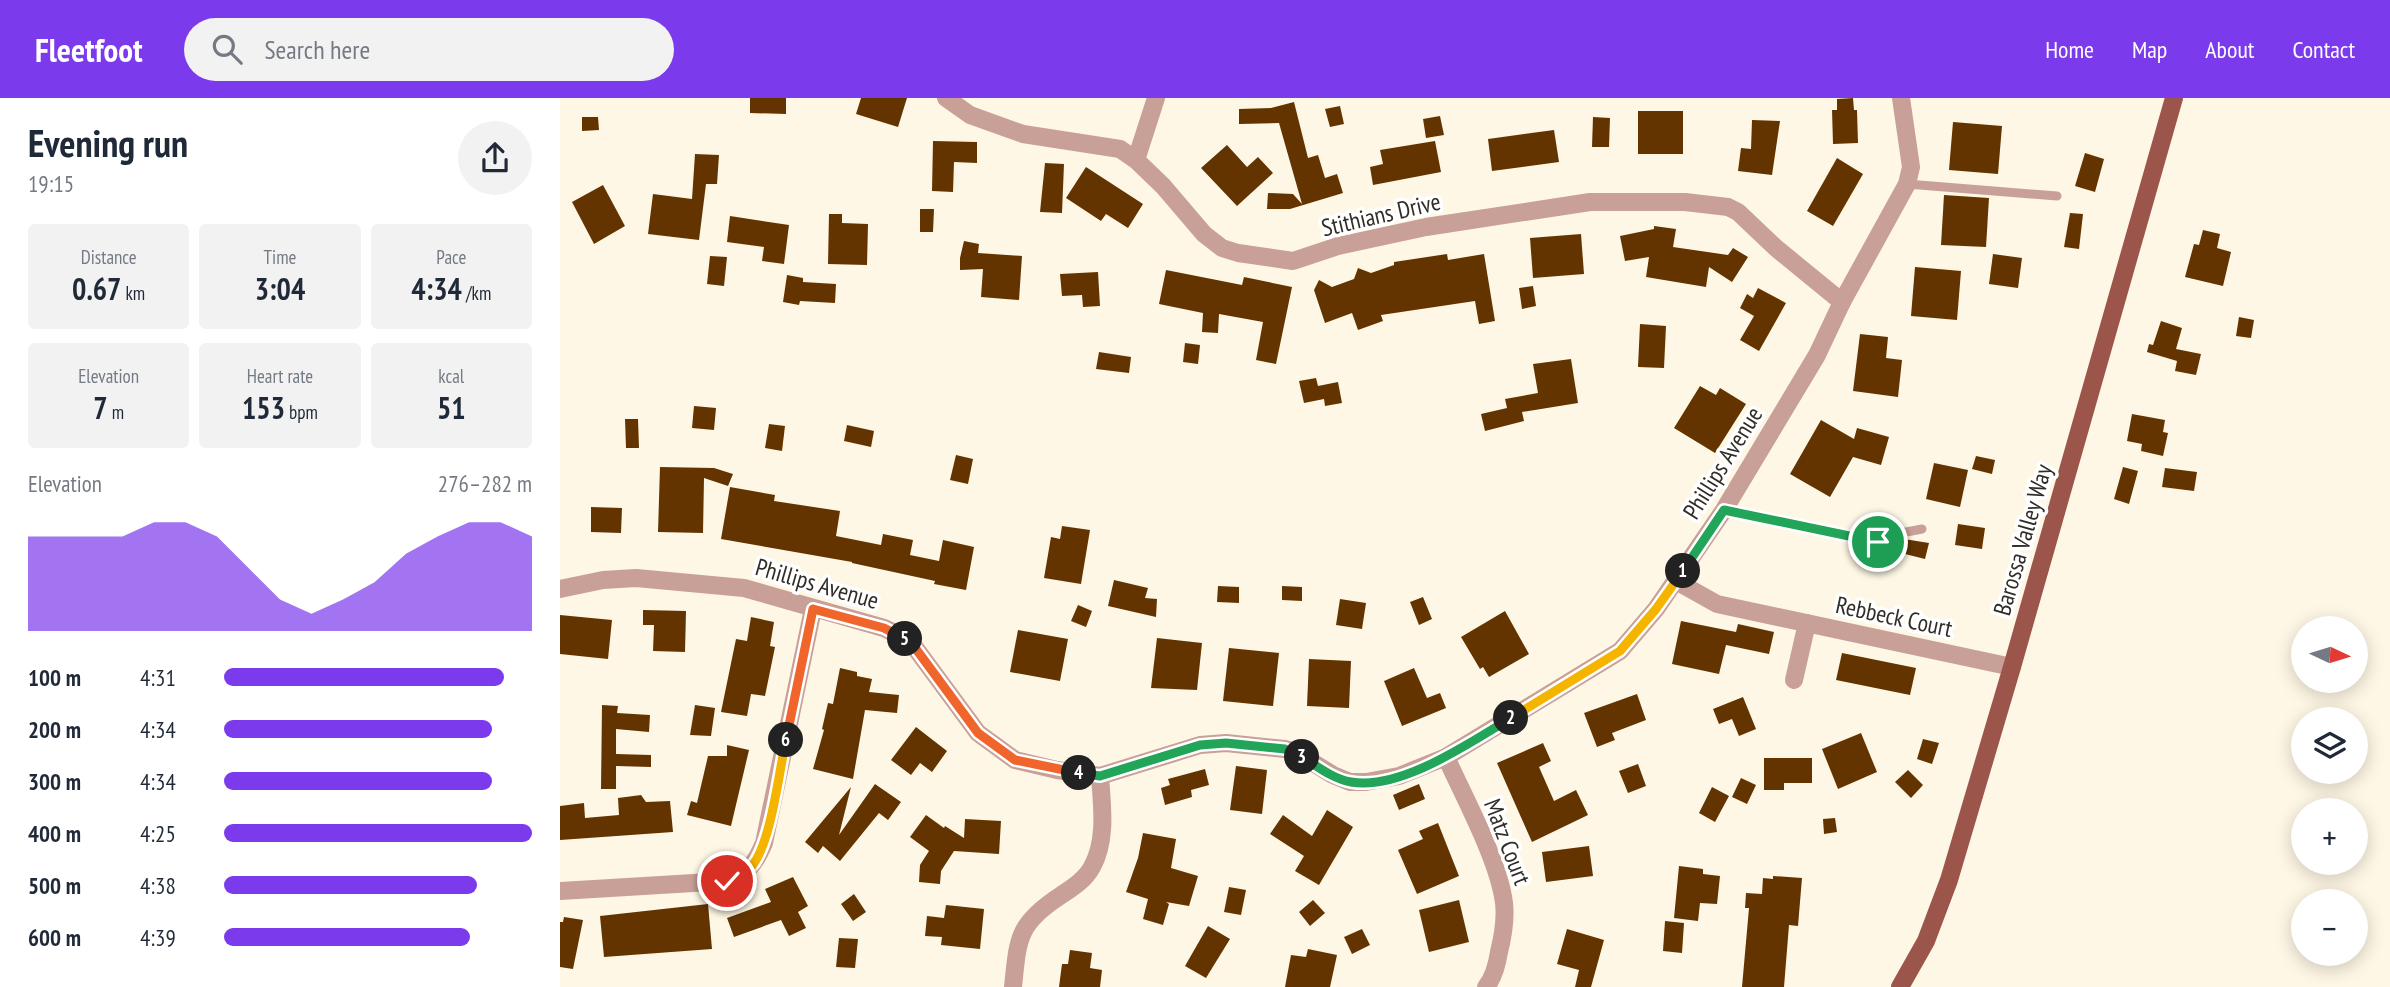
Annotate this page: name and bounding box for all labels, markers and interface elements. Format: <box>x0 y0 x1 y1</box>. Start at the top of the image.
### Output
search box <box>184 18 674 81</box>
text: Fleetfoot <box>35 28 142 71</box>
icon: search <box>208 30 246 68</box>
text: Search here <box>264 33 370 66</box>
text: Home <box>2045 34 2094 65</box>
text: Map <box>2132 34 2167 65</box>
text: About <box>2205 34 2254 65</box>
text: Contact <box>2292 34 2355 65</box>
text: Evening run <box>28 118 188 167</box>
button: share <box>458 121 532 195</box>
text: 19:15 <box>28 169 74 198</box>
street label: Stithians Drive <box>1318 186 1444 243</box>
text: Distance <box>81 245 137 269</box>
text: Time <box>264 245 296 269</box>
text: Pace <box>436 245 466 269</box>
text: 0.67 <box>72 269 121 308</box>
text: 3:04 <box>255 269 305 308</box>
text: 4:34 <box>411 269 462 308</box>
text: km <box>121 281 145 305</box>
text: /km <box>462 281 491 305</box>
text: Elevation <box>78 364 139 388</box>
text: Heart rate <box>247 364 313 388</box>
text: kcal <box>438 364 464 388</box>
text: 7 <box>93 388 108 427</box>
text: 153 <box>242 388 285 427</box>
text: 51 <box>437 388 466 427</box>
text: m <box>108 400 124 424</box>
text: bpm <box>285 400 318 424</box>
street label: Phillips Avenue <box>1676 401 1769 525</box>
street label: Barossa Valley Way <box>1986 461 2059 619</box>
text: Elevation <box>28 469 102 498</box>
text: 276–282 m <box>438 469 532 498</box>
pin <box>1848 512 1908 572</box>
icon: arrive <box>1859 523 1897 561</box>
street label: Phillips Avenue <box>752 551 882 616</box>
pin: 1 <box>1666 554 1700 588</box>
text: 1 <box>1678 558 1687 582</box>
street label: Rebbeck Court <box>1833 589 1956 644</box>
north arrow <box>2291 616 2368 693</box>
map controls <box>2291 616 2368 966</box>
pin: 5 <box>888 622 922 656</box>
text: 5 <box>900 626 909 650</box>
text: 100 m <box>28 663 81 692</box>
text: 4:31 <box>140 663 176 692</box>
pin: 2 <box>1494 700 1528 736</box>
text: 2 <box>1506 705 1515 729</box>
button: layers <box>2291 707 2368 784</box>
text: 200 m <box>28 715 81 744</box>
text: 4:34 <box>140 715 176 744</box>
pin: 6 <box>768 722 804 758</box>
text: 6 <box>781 727 790 751</box>
pin: 3 <box>1284 740 1320 774</box>
text: 3 <box>1297 744 1306 768</box>
pin: 4 <box>1062 756 1096 790</box>
text: 4 <box>1074 760 1083 784</box>
text: 300 m <box>28 767 81 796</box>
text: 4:34 <box>140 767 176 796</box>
street label: Matz Court <box>1477 794 1538 890</box>
button: + <box>2291 798 2368 875</box>
text: 400 m <box>28 819 81 848</box>
text: 4:25 <box>140 819 176 848</box>
pin <box>697 851 757 911</box>
icon: check <box>708 862 746 900</box>
text: 500 m <box>28 871 81 900</box>
text: 4:38 <box>140 871 176 900</box>
button: − <box>2291 889 2368 966</box>
text: 600 m <box>28 923 81 952</box>
text: 4:39 <box>140 923 176 952</box>

